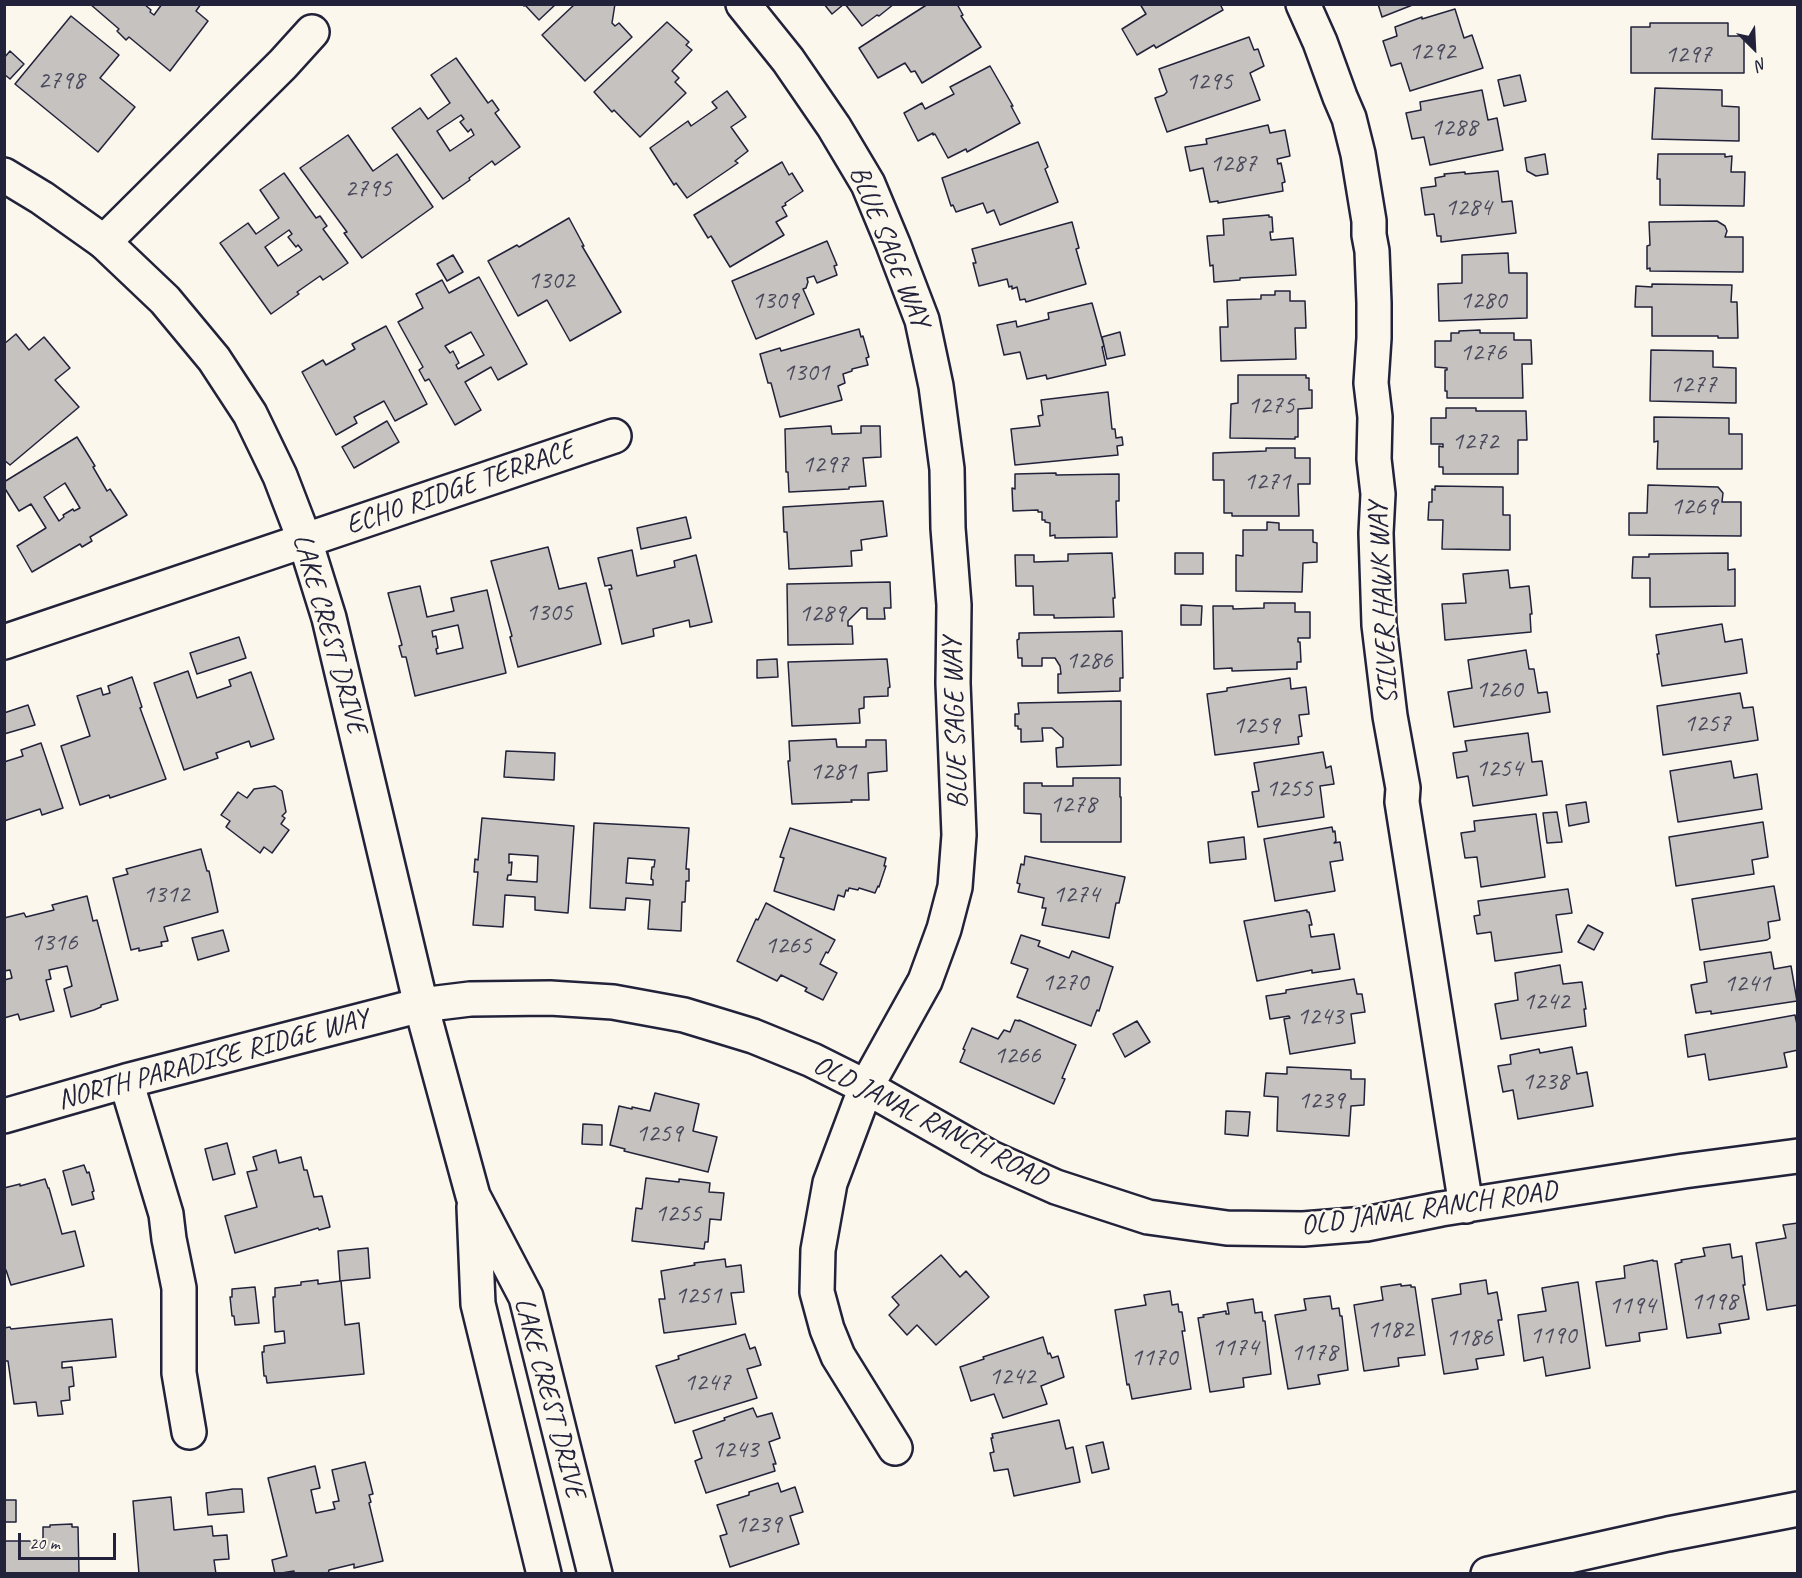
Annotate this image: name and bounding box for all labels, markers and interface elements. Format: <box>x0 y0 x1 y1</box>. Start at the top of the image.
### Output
north arrow <box>1724 18 1784 78</box>
house number: 1292 <box>1409 36 1455 68</box>
house number: 1297 <box>1665 39 1711 71</box>
text: N <box>1753 53 1770 76</box>
house number: 2798 <box>38 65 84 97</box>
house number: 1295 <box>1186 66 1232 98</box>
house number: 1288 <box>1431 112 1477 144</box>
house number: 1287 <box>1210 148 1256 180</box>
street label: BLUE SAGE WAY <box>841 161 937 333</box>
house number: 2795 <box>345 173 391 205</box>
house number: 1284 <box>1445 192 1491 224</box>
house number: 1302 <box>528 265 574 297</box>
house number: 1309 <box>752 285 798 317</box>
house number: 1280 <box>1460 285 1506 317</box>
house number: 1276 <box>1460 337 1506 369</box>
house number: 1301 <box>783 357 829 389</box>
house number: 1277 <box>1670 369 1716 401</box>
house number: 1275 <box>1248 390 1294 422</box>
house number: 1272 <box>1452 426 1498 458</box>
street label: ECHO RIDGE TERRACE <box>342 433 578 543</box>
house number: 1297 <box>802 449 848 481</box>
house number: 1271 <box>1244 466 1290 498</box>
house number: 1269 <box>1671 491 1717 523</box>
street label: SILVER HAWK WAY <box>1362 501 1406 705</box>
street label: LAKE CREST DRIVE <box>284 530 374 738</box>
house number: 1305 <box>526 597 572 629</box>
house number: 1289 <box>799 598 845 630</box>
street label: BLUE SAGE WAY <box>936 637 976 809</box>
house number: 1286 <box>1066 645 1112 677</box>
house number: 1260 <box>1476 674 1522 706</box>
house number: 1257 <box>1684 708 1730 740</box>
house number: 1259 <box>1233 710 1279 742</box>
house number: 1254 <box>1476 753 1522 785</box>
house number: 1281 <box>810 756 856 788</box>
house number: 1255 <box>1266 773 1312 805</box>
house number: 1278 <box>1050 789 1096 821</box>
house number: 1312 <box>143 879 189 911</box>
house number: 1274 <box>1053 879 1099 911</box>
house number: 1316 <box>31 927 77 959</box>
house number: 1265 <box>765 930 811 962</box>
house number: 1270 <box>1042 967 1088 999</box>
house number: 1241 <box>1724 968 1770 1000</box>
house number: 1242 <box>1523 986 1569 1018</box>
house number: 1243 <box>1297 1001 1343 1033</box>
street label: NORTH PARADISE RIDGE WAY <box>54 1002 372 1118</box>
house number: 1266 <box>994 1040 1040 1072</box>
street label: OLD JANAL RANCH ROAD <box>807 1048 1053 1196</box>
house number: 1238 <box>1522 1066 1568 1098</box>
house number: 1239 <box>1298 1085 1344 1117</box>
house number: 1259 <box>636 1118 682 1150</box>
street label: OLD JANAL RANCH ROAD <box>1299 1174 1559 1244</box>
house number: 1255 <box>655 1198 701 1230</box>
house number: 1251 <box>675 1280 721 1312</box>
house number: 1198 <box>1691 1286 1737 1318</box>
house number: 1194 <box>1609 1290 1655 1322</box>
street label: LAKE CREST DRIVE <box>506 1294 592 1502</box>
house number: 1182 <box>1367 1314 1413 1346</box>
house number: 1190 <box>1530 1320 1576 1352</box>
house number: 1186 <box>1446 1322 1492 1354</box>
house number: 1174 <box>1212 1332 1258 1364</box>
house number: 1178 <box>1291 1337 1337 1369</box>
house number: 1170 <box>1131 1342 1177 1374</box>
house number: 1242 <box>989 1361 1035 1393</box>
house number: 1247 <box>684 1367 730 1399</box>
house number: 1243 <box>712 1434 758 1466</box>
house number: 1239 <box>735 1509 781 1541</box>
scale bar <box>21 1521 118 1559</box>
text: 20 m <box>29 1532 60 1554</box>

